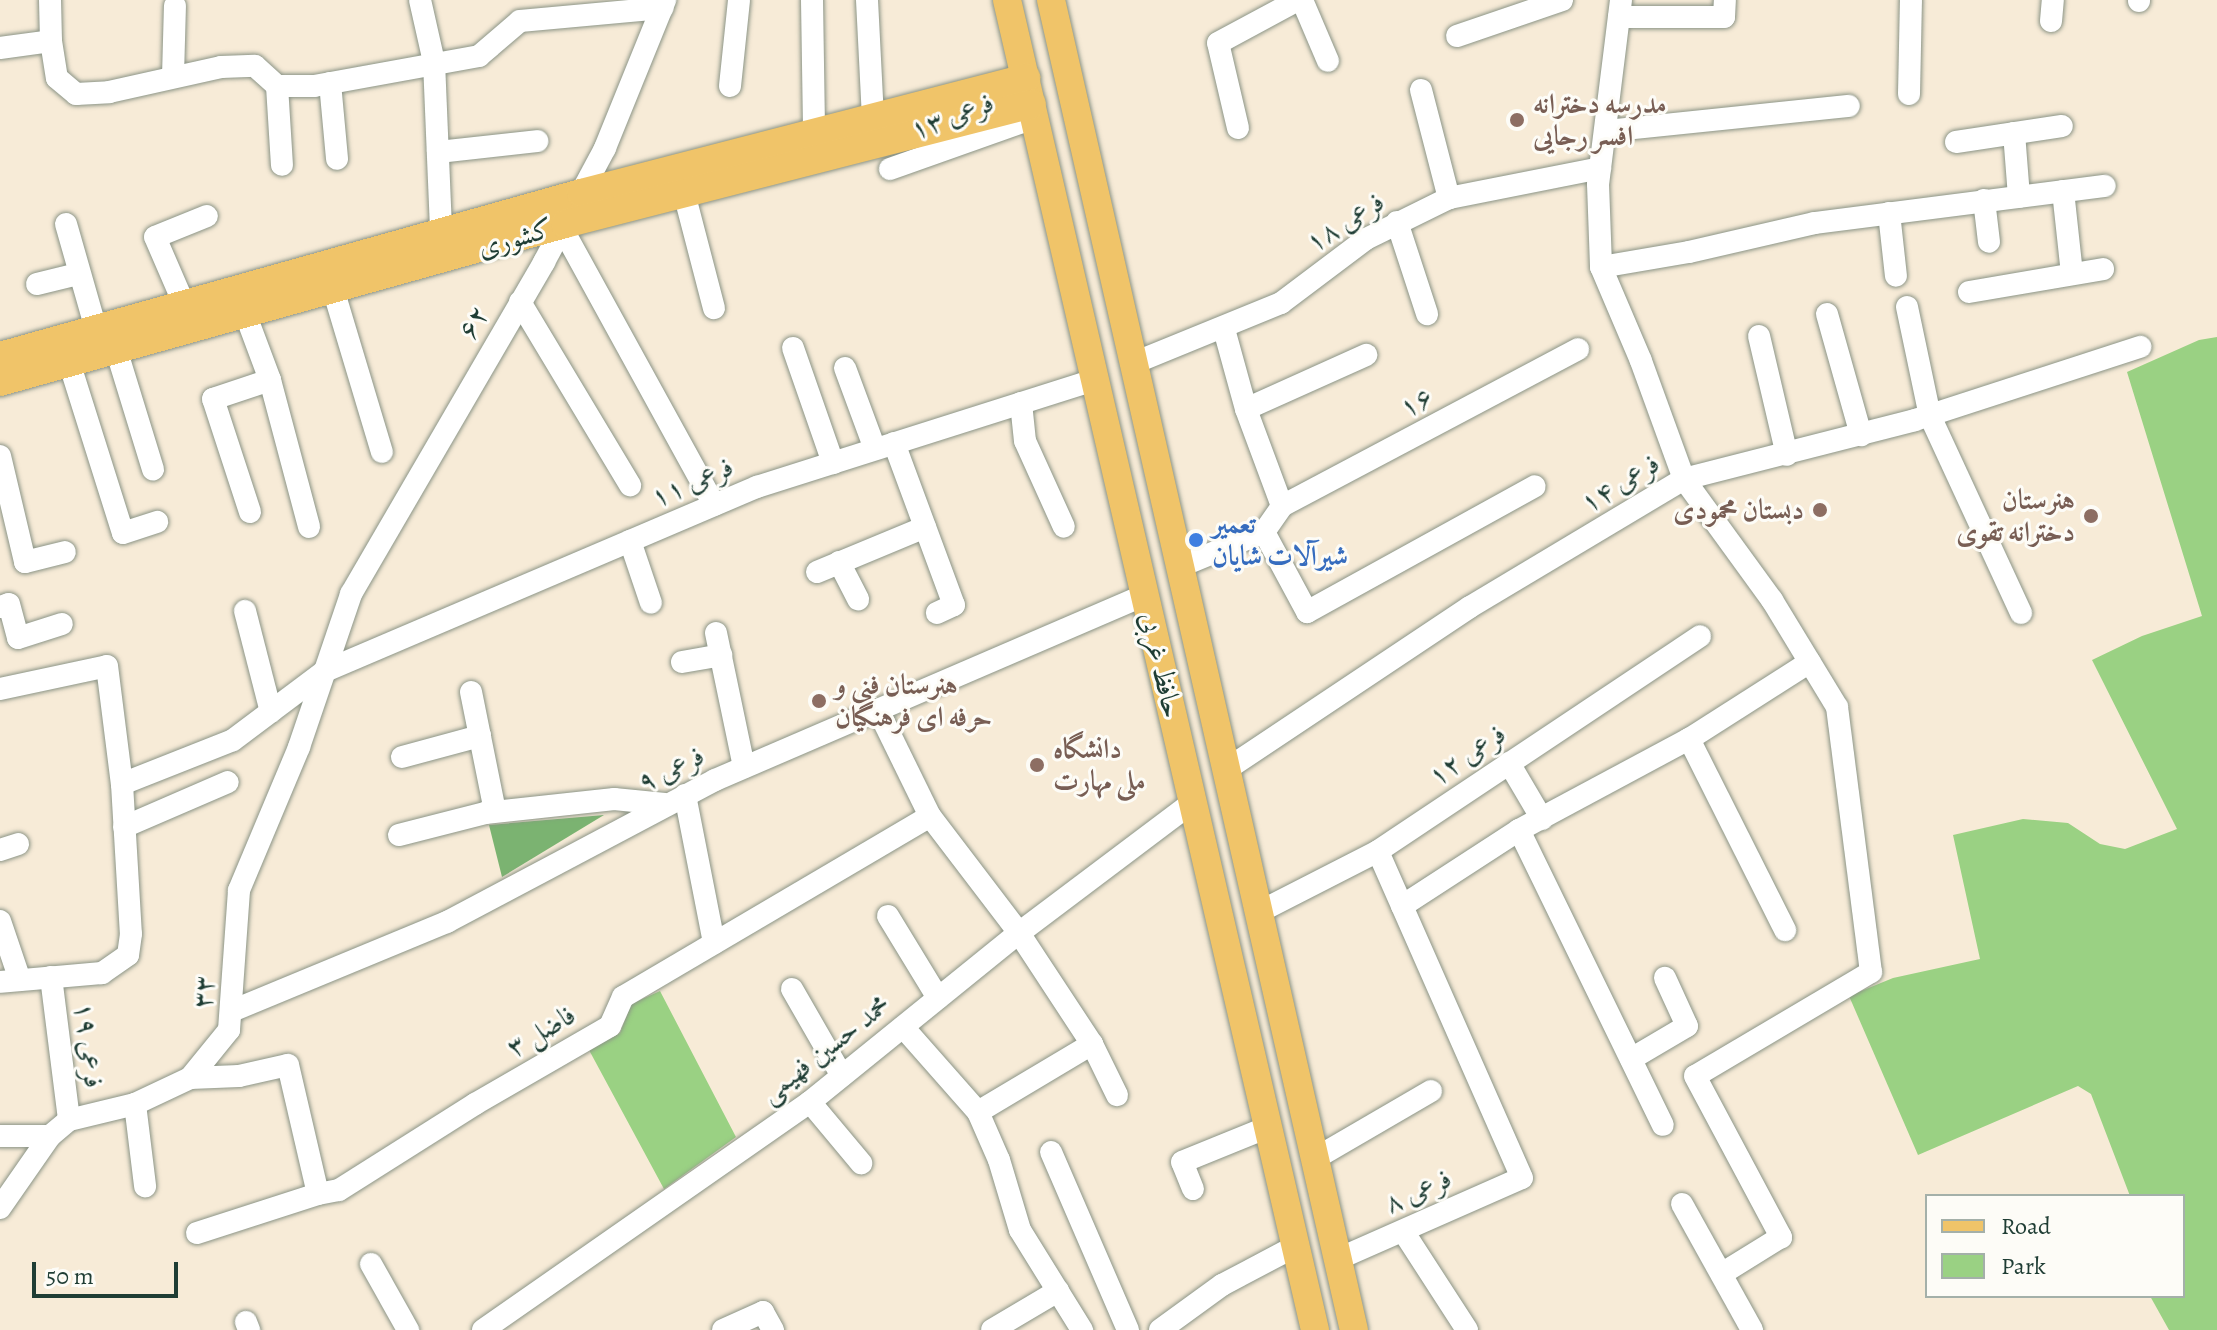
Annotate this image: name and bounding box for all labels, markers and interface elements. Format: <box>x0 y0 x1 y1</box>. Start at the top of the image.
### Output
street label: فرعی ۱۳ <box>906 85 998 147</box>
place label: مدرسه دخترانه افسر رجایی <box>1533 87 1667 153</box>
marker: مدرسه دخترانه افسر رجایی <box>1508 111 1526 129</box>
street label: فرعی ۱۸ <box>1300 185 1390 259</box>
street label: کشوری <box>474 211 556 265</box>
street label: ۶۲ <box>450 299 496 345</box>
street label: ۱۶ <box>1394 379 1438 425</box>
street label: فرعی ۱۴ <box>1574 446 1666 520</box>
street label: فرعی ۱۱ <box>646 450 738 514</box>
place label: هنرستان دخترانه تقوی <box>1956 483 2075 549</box>
place label: دبستان محمودی <box>1673 493 1804 527</box>
marker: دبستان محمودی <box>1811 501 1829 519</box>
place label: تعمیر شیرآلات شایان <box>1212 507 1348 573</box>
marker: هنرستان دخترانه تقوی <box>2082 507 2100 525</box>
marker: تعمیر شیرآلات شایان <box>1187 531 1205 549</box>
street label: حافظ غربی <box>1133 609 1189 721</box>
place label: هنرستان فنی و حرفه ای فرهنگیان <box>835 668 992 734</box>
marker: هنرستان فنی و حرفه ای فرهنگیان <box>810 692 828 710</box>
street label: فرعی ۱۲ <box>1422 717 1512 793</box>
place label: دانشگاه ملی مهارت <box>1053 732 1146 798</box>
street label: فرعی ۹ <box>632 739 710 799</box>
marker: دانشگاه ملی مهارت <box>1028 756 1046 774</box>
street label: ۳۳ <box>185 974 221 1010</box>
street label: محمد حسین فهیمی <box>753 988 897 1110</box>
street label: فاضل ۳ <box>500 998 582 1064</box>
street label: فرعی ۱۹ <box>67 1000 111 1090</box>
street label: فرعی ۸ <box>1379 1161 1457 1221</box>
legend <box>1925 1194 2185 1298</box>
text: Road <box>2001 1210 2051 1242</box>
scale bar <box>36 1246 182 1296</box>
text: Park <box>2001 1250 2046 1282</box>
text: 50 m <box>46 1260 94 1292</box>

